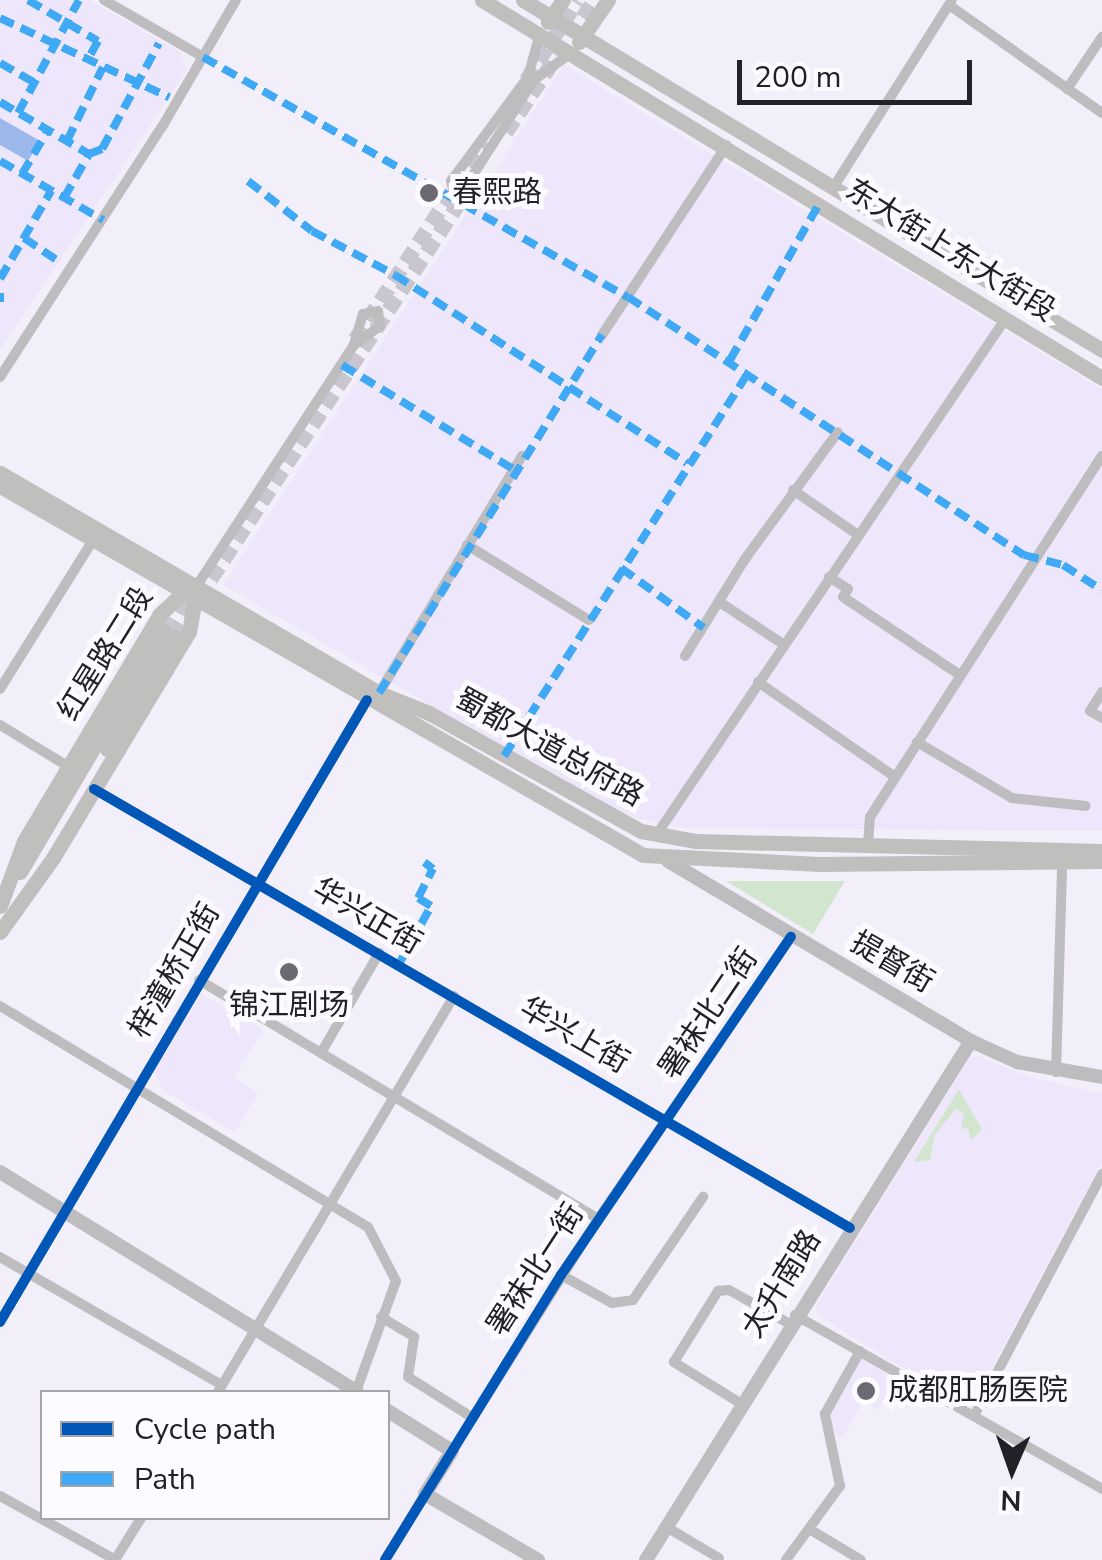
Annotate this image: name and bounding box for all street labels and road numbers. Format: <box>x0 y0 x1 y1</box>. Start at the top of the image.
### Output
street label: 东大街上东大街段 <box>839 172 1061 330</box>
street label: 红星路二段 <box>51 581 161 727</box>
street label: 蜀都大道总府路 <box>448 681 650 815</box>
street label: 华兴正街 <box>306 871 428 963</box>
street label: 梓潼桥正街 <box>122 897 228 1045</box>
street label: 提督街 <box>844 925 940 1001</box>
street label: 署袜北二街 <box>652 942 766 1086</box>
street label: 华兴上街 <box>513 990 635 1082</box>
street label: 署袜北一街 <box>480 1197 592 1343</box>
street label: 太升南路 <box>735 1224 829 1344</box>

